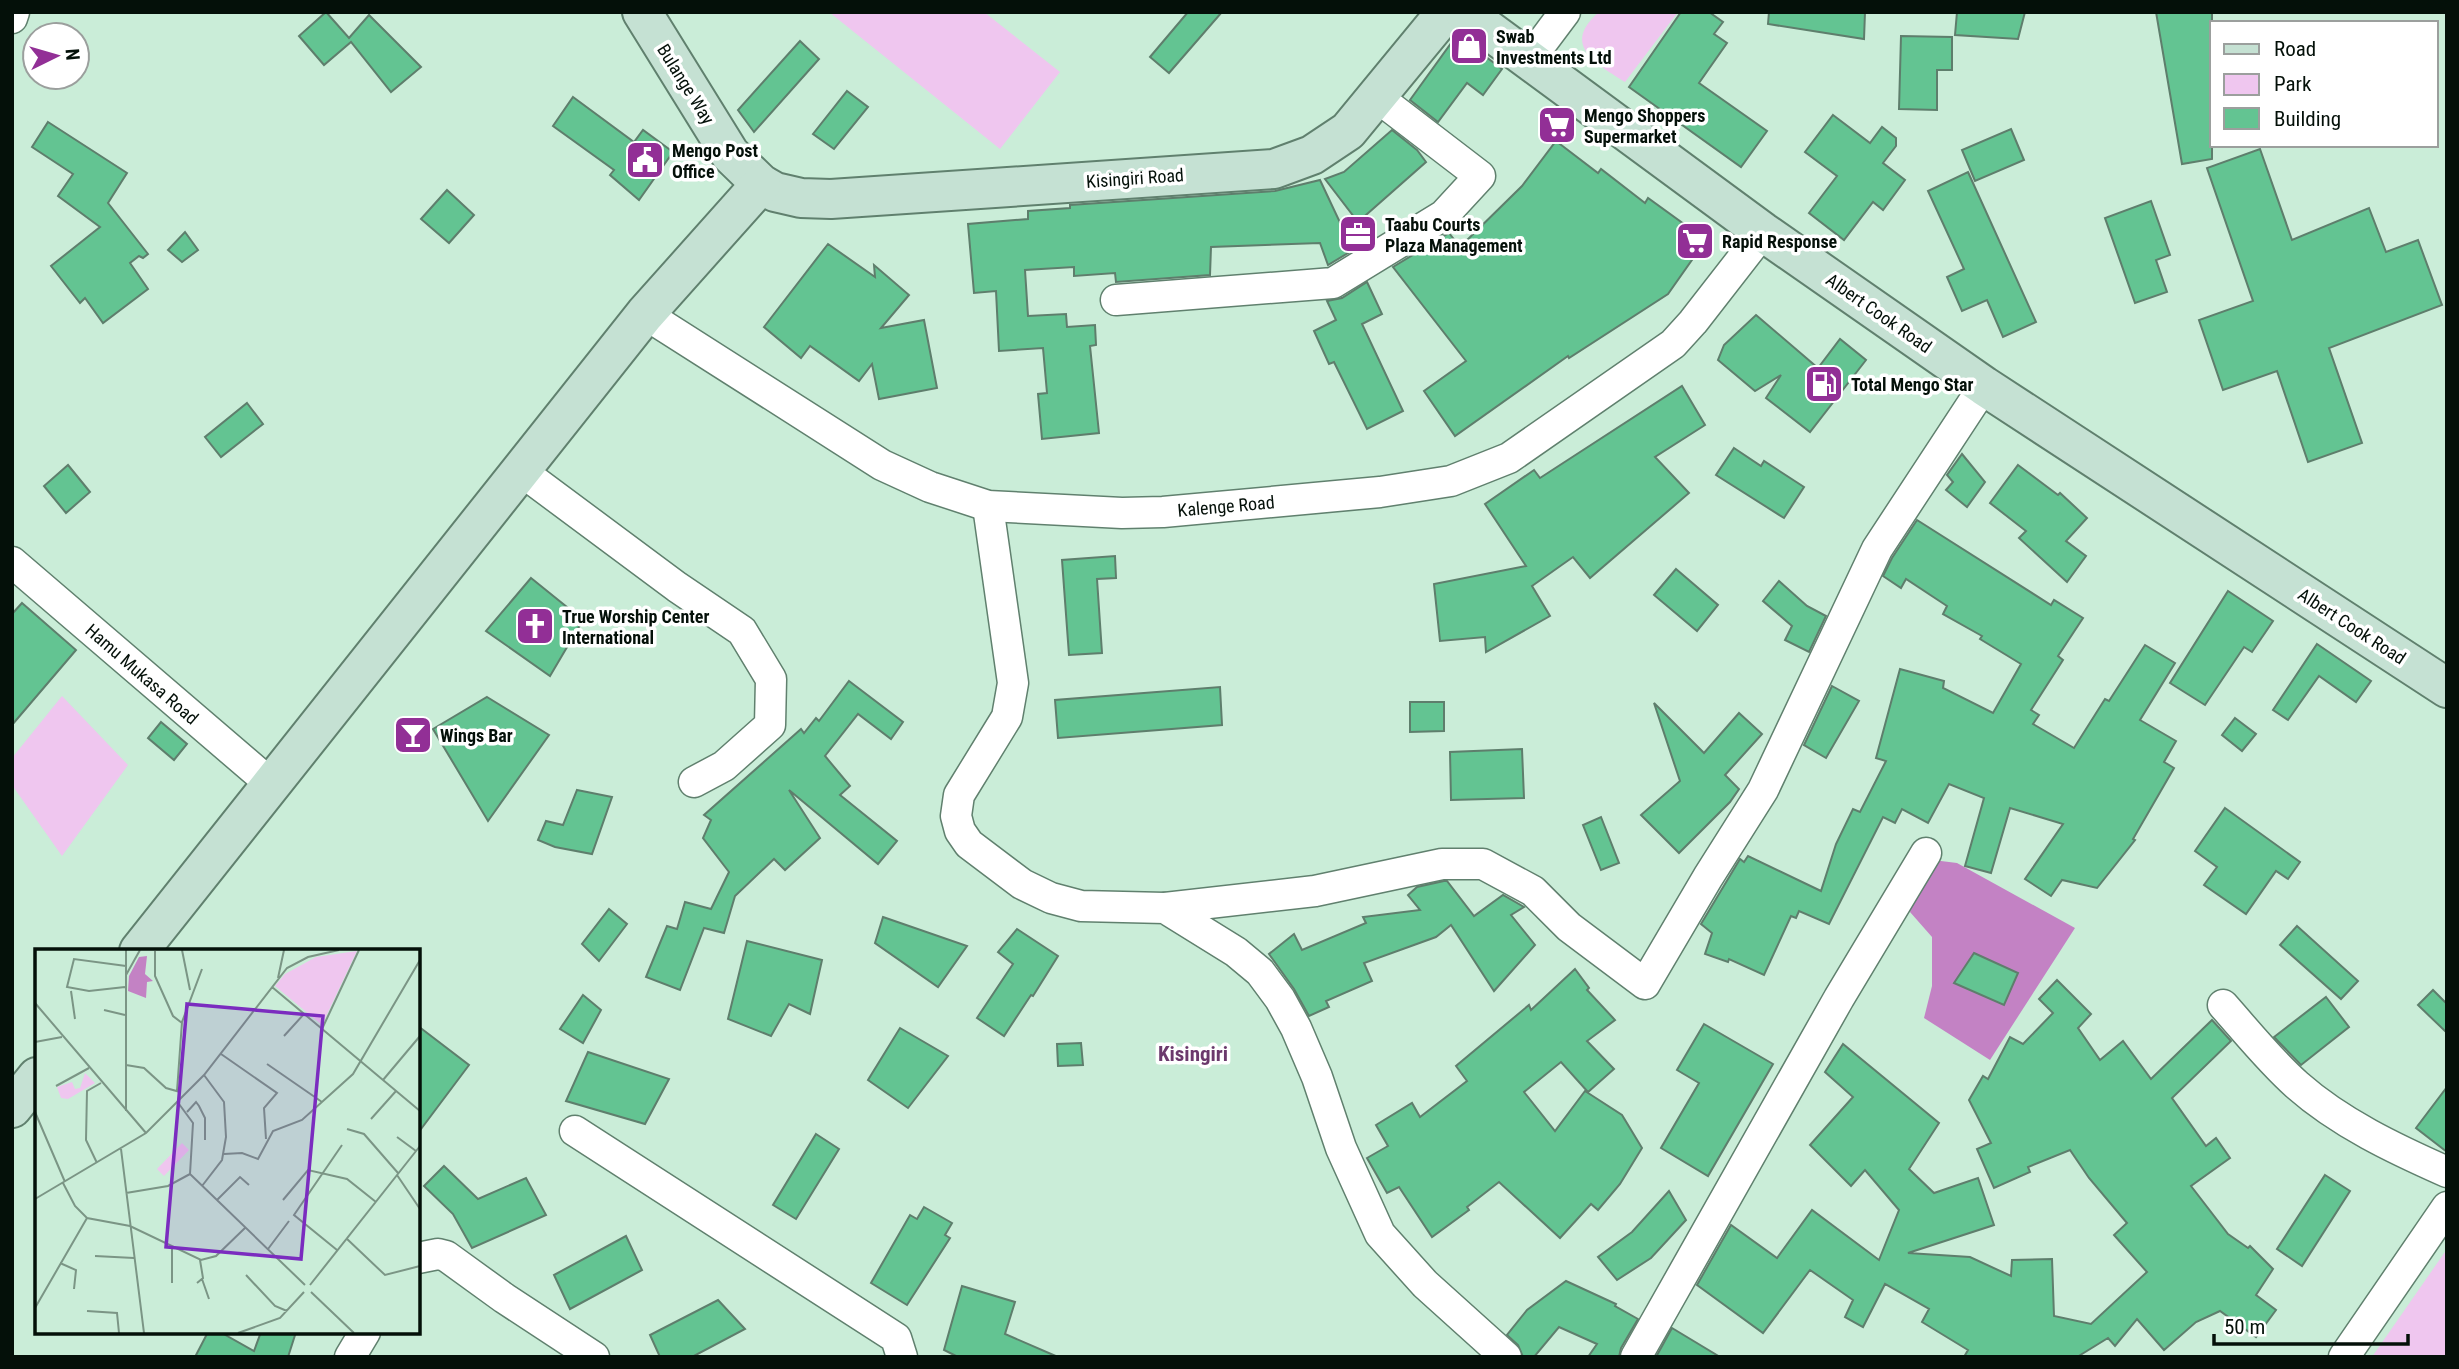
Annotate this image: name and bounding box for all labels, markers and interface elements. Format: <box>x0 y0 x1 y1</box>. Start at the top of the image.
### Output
north arrow <box>21 21 91 91</box>
legend <box>2210 21 2438 147</box>
shop icon: Swab Investments Ltd <box>1448 25 1490 67</box>
place label: Swab Investments Ltd <box>1496 26 1612 68</box>
text: Road <box>2274 37 2316 61</box>
street label: Bulange Way <box>653 40 719 129</box>
text: N <box>60 48 84 61</box>
text: Park <box>2274 72 2312 96</box>
supermarket icon: Mengo Shoppers Supermarket <box>1536 104 1578 146</box>
place label: Mengo Shoppers Supermarket <box>1584 105 1705 147</box>
text: Building <box>2274 107 2341 131</box>
public building icon: Mengo Post Office <box>624 139 666 181</box>
place label: Mengo Post Office <box>672 140 759 182</box>
street label: Kisingiri Road <box>1085 164 1185 192</box>
office icon: Taabu Courts Plaza Management <box>1337 213 1379 255</box>
place label: Taabu Courts Plaza Management <box>1385 214 1523 256</box>
supermarket icon: Rapid Response <box>1674 220 1716 262</box>
place label: Rapid Response <box>1722 231 1838 252</box>
street label: Albert Cook Road <box>1822 269 1936 357</box>
fuel station icon: Total Mengo Star <box>1803 363 1845 405</box>
place label: Total Mengo Star <box>1851 374 1974 395</box>
street label: Kalenge Road <box>1177 491 1275 521</box>
street label: Albert Cook Road <box>2294 583 2410 669</box>
church icon: True Worship Center International <box>514 605 556 647</box>
place label: True Worship Center International <box>562 606 709 648</box>
street label: Hamu Mukasa Road <box>81 619 203 729</box>
bar icon: Wings Bar <box>392 714 434 756</box>
place label: Wings Bar <box>440 725 513 746</box>
inset map <box>35 949 420 1334</box>
district label: Kisingiri <box>1158 1042 1228 1066</box>
scale bar <box>2214 1302 2408 1346</box>
text: 50 m <box>2224 1315 2265 1339</box>

